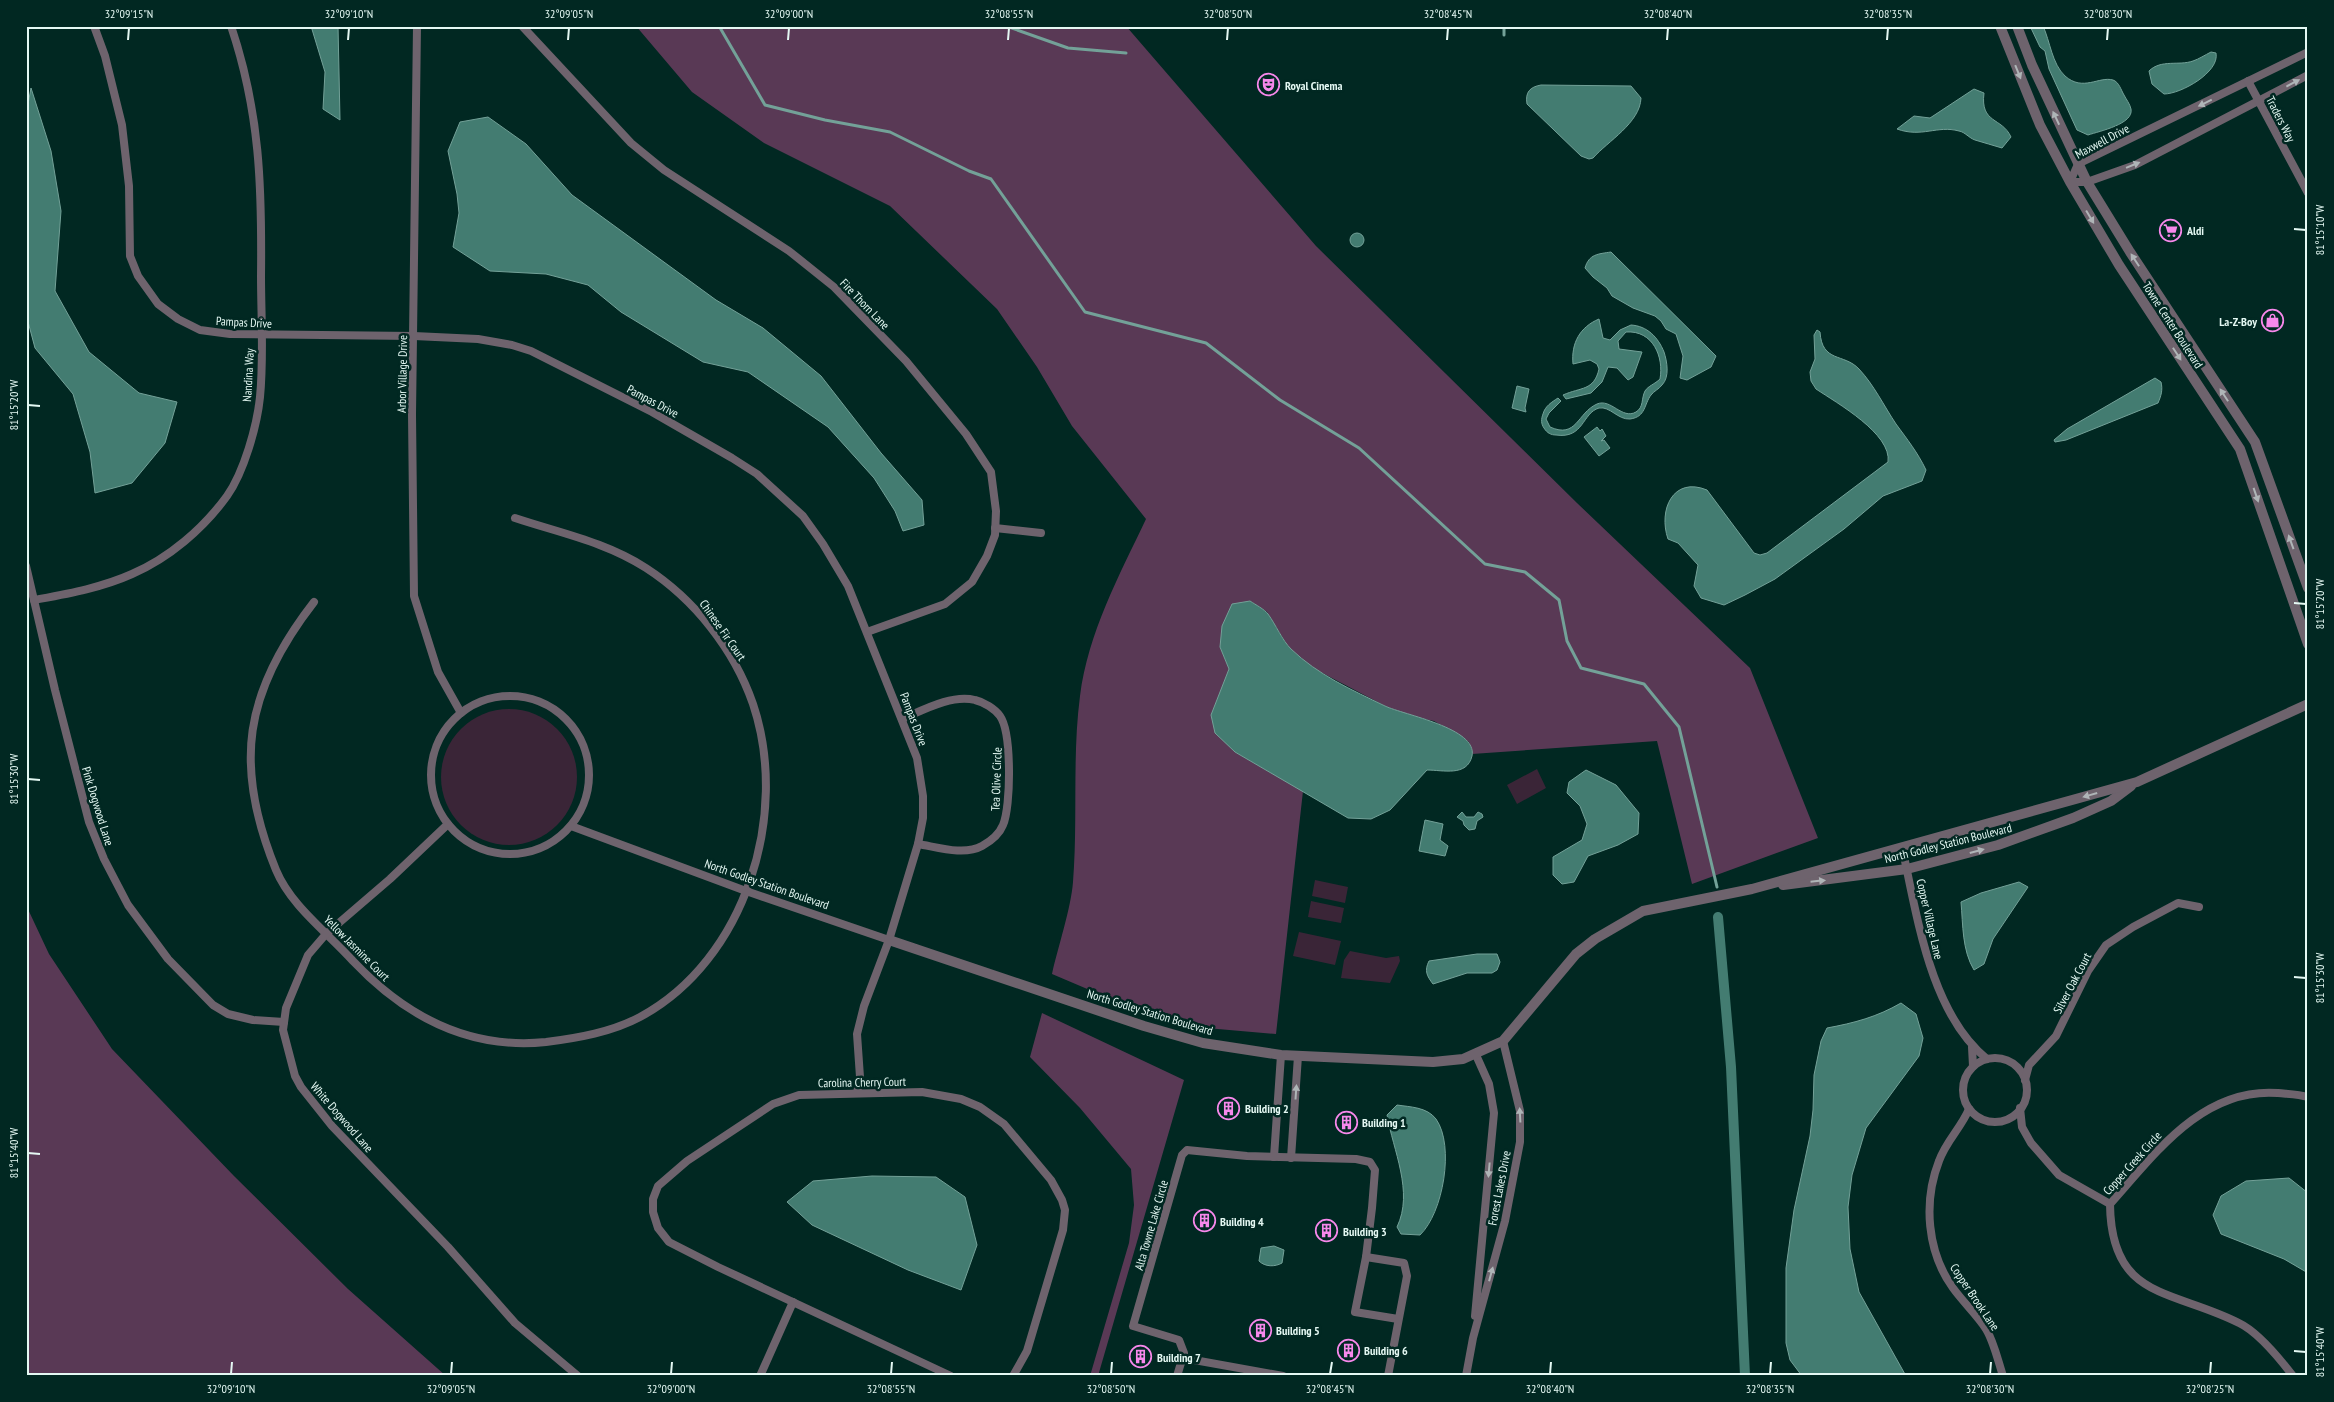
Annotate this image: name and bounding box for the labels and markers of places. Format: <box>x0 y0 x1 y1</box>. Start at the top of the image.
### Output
theatre icon: Royal Cinema <box>1257 73 1281 97</box>
place label: Royal Cinema <box>1285 78 1342 93</box>
supermarket icon: Aldi <box>2159 218 2183 242</box>
place label: Aldi <box>2186 223 2204 238</box>
shop icon: La-Z-Boy <box>2261 309 2285 333</box>
place label: La-Z-Boy <box>2219 314 2257 329</box>
building icon: Building 2 <box>1217 1096 1241 1120</box>
place label: Building 2 <box>1245 1101 1289 1116</box>
building icon: Building 1 <box>1334 1110 1358 1134</box>
place label: Building 1 <box>1362 1115 1406 1130</box>
building icon: Building 4 <box>1192 1209 1216 1233</box>
place label: Building 4 <box>1220 1214 1264 1229</box>
building icon: Building 3 <box>1315 1219 1339 1243</box>
place label: Building 3 <box>1343 1224 1387 1239</box>
building icon: Building 5 <box>1248 1318 1272 1342</box>
place label: Building 5 <box>1276 1323 1320 1338</box>
building icon: Building 6 <box>1336 1338 1360 1362</box>
place label: Building 6 <box>1364 1343 1408 1358</box>
building icon: Building 7 <box>1129 1345 1153 1369</box>
place label: Building 7 <box>1157 1350 1201 1365</box>

